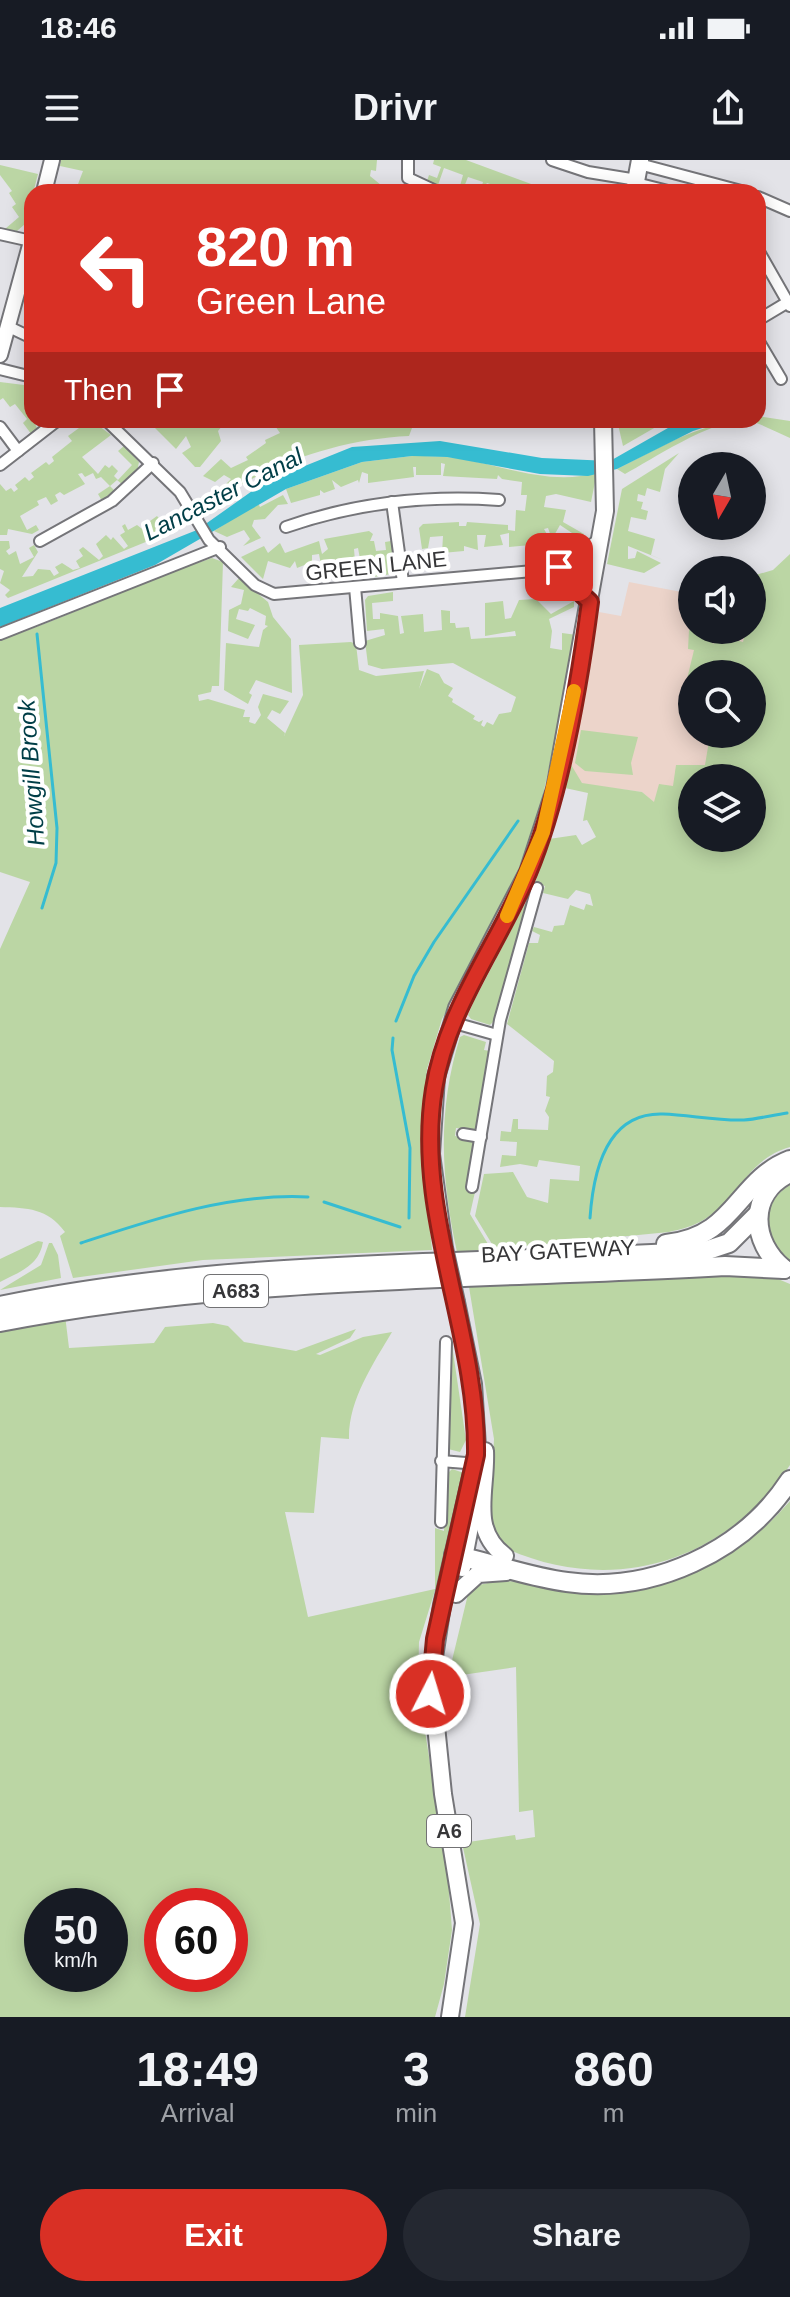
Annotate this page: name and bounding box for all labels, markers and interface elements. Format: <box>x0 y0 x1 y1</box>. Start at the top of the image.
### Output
text: 18:46 <box>40 11 117 44</box>
icon: menu <box>40 86 84 130</box>
icon: share <box>706 86 750 130</box>
text: Drivr <box>353 87 437 128</box>
text: 820 m <box>196 215 355 278</box>
icon: left <box>64 216 168 320</box>
text: Green Lane <box>196 281 386 322</box>
icon: arrive <box>148 368 192 412</box>
text: Then <box>64 373 132 406</box>
water label: Lancaster Canal <box>139 442 308 546</box>
north arrow <box>678 452 766 540</box>
map controls <box>678 452 766 852</box>
pin <box>525 533 593 601</box>
icon: arrive <box>537 545 581 589</box>
street label: GREEN LANE <box>304 546 448 586</box>
button: sound <box>678 556 766 644</box>
button: search <box>678 660 766 748</box>
water label: Howgill Brook <box>12 697 50 847</box>
button: layers <box>678 764 766 852</box>
street label: BAY GATEWAY <box>480 1234 636 1268</box>
road number: A683 <box>204 1275 268 1307</box>
position arrow <box>388 1652 472 1736</box>
road number: A6 <box>427 1815 471 1847</box>
speed limit sign: 60 <box>144 1888 248 1992</box>
text: 50 <box>54 1908 98 1952</box>
text: km/h <box>54 1949 98 1971</box>
text: 18:49 <box>136 2043 259 2096</box>
text: 3 <box>403 2043 430 2096</box>
text: 860 <box>574 2043 654 2096</box>
text: Arrival <box>161 2098 235 2128</box>
text: min <box>395 2098 437 2128</box>
text: m <box>603 2098 624 2128</box>
button: Exit <box>40 2189 387 2281</box>
button: Share <box>403 2189 750 2281</box>

